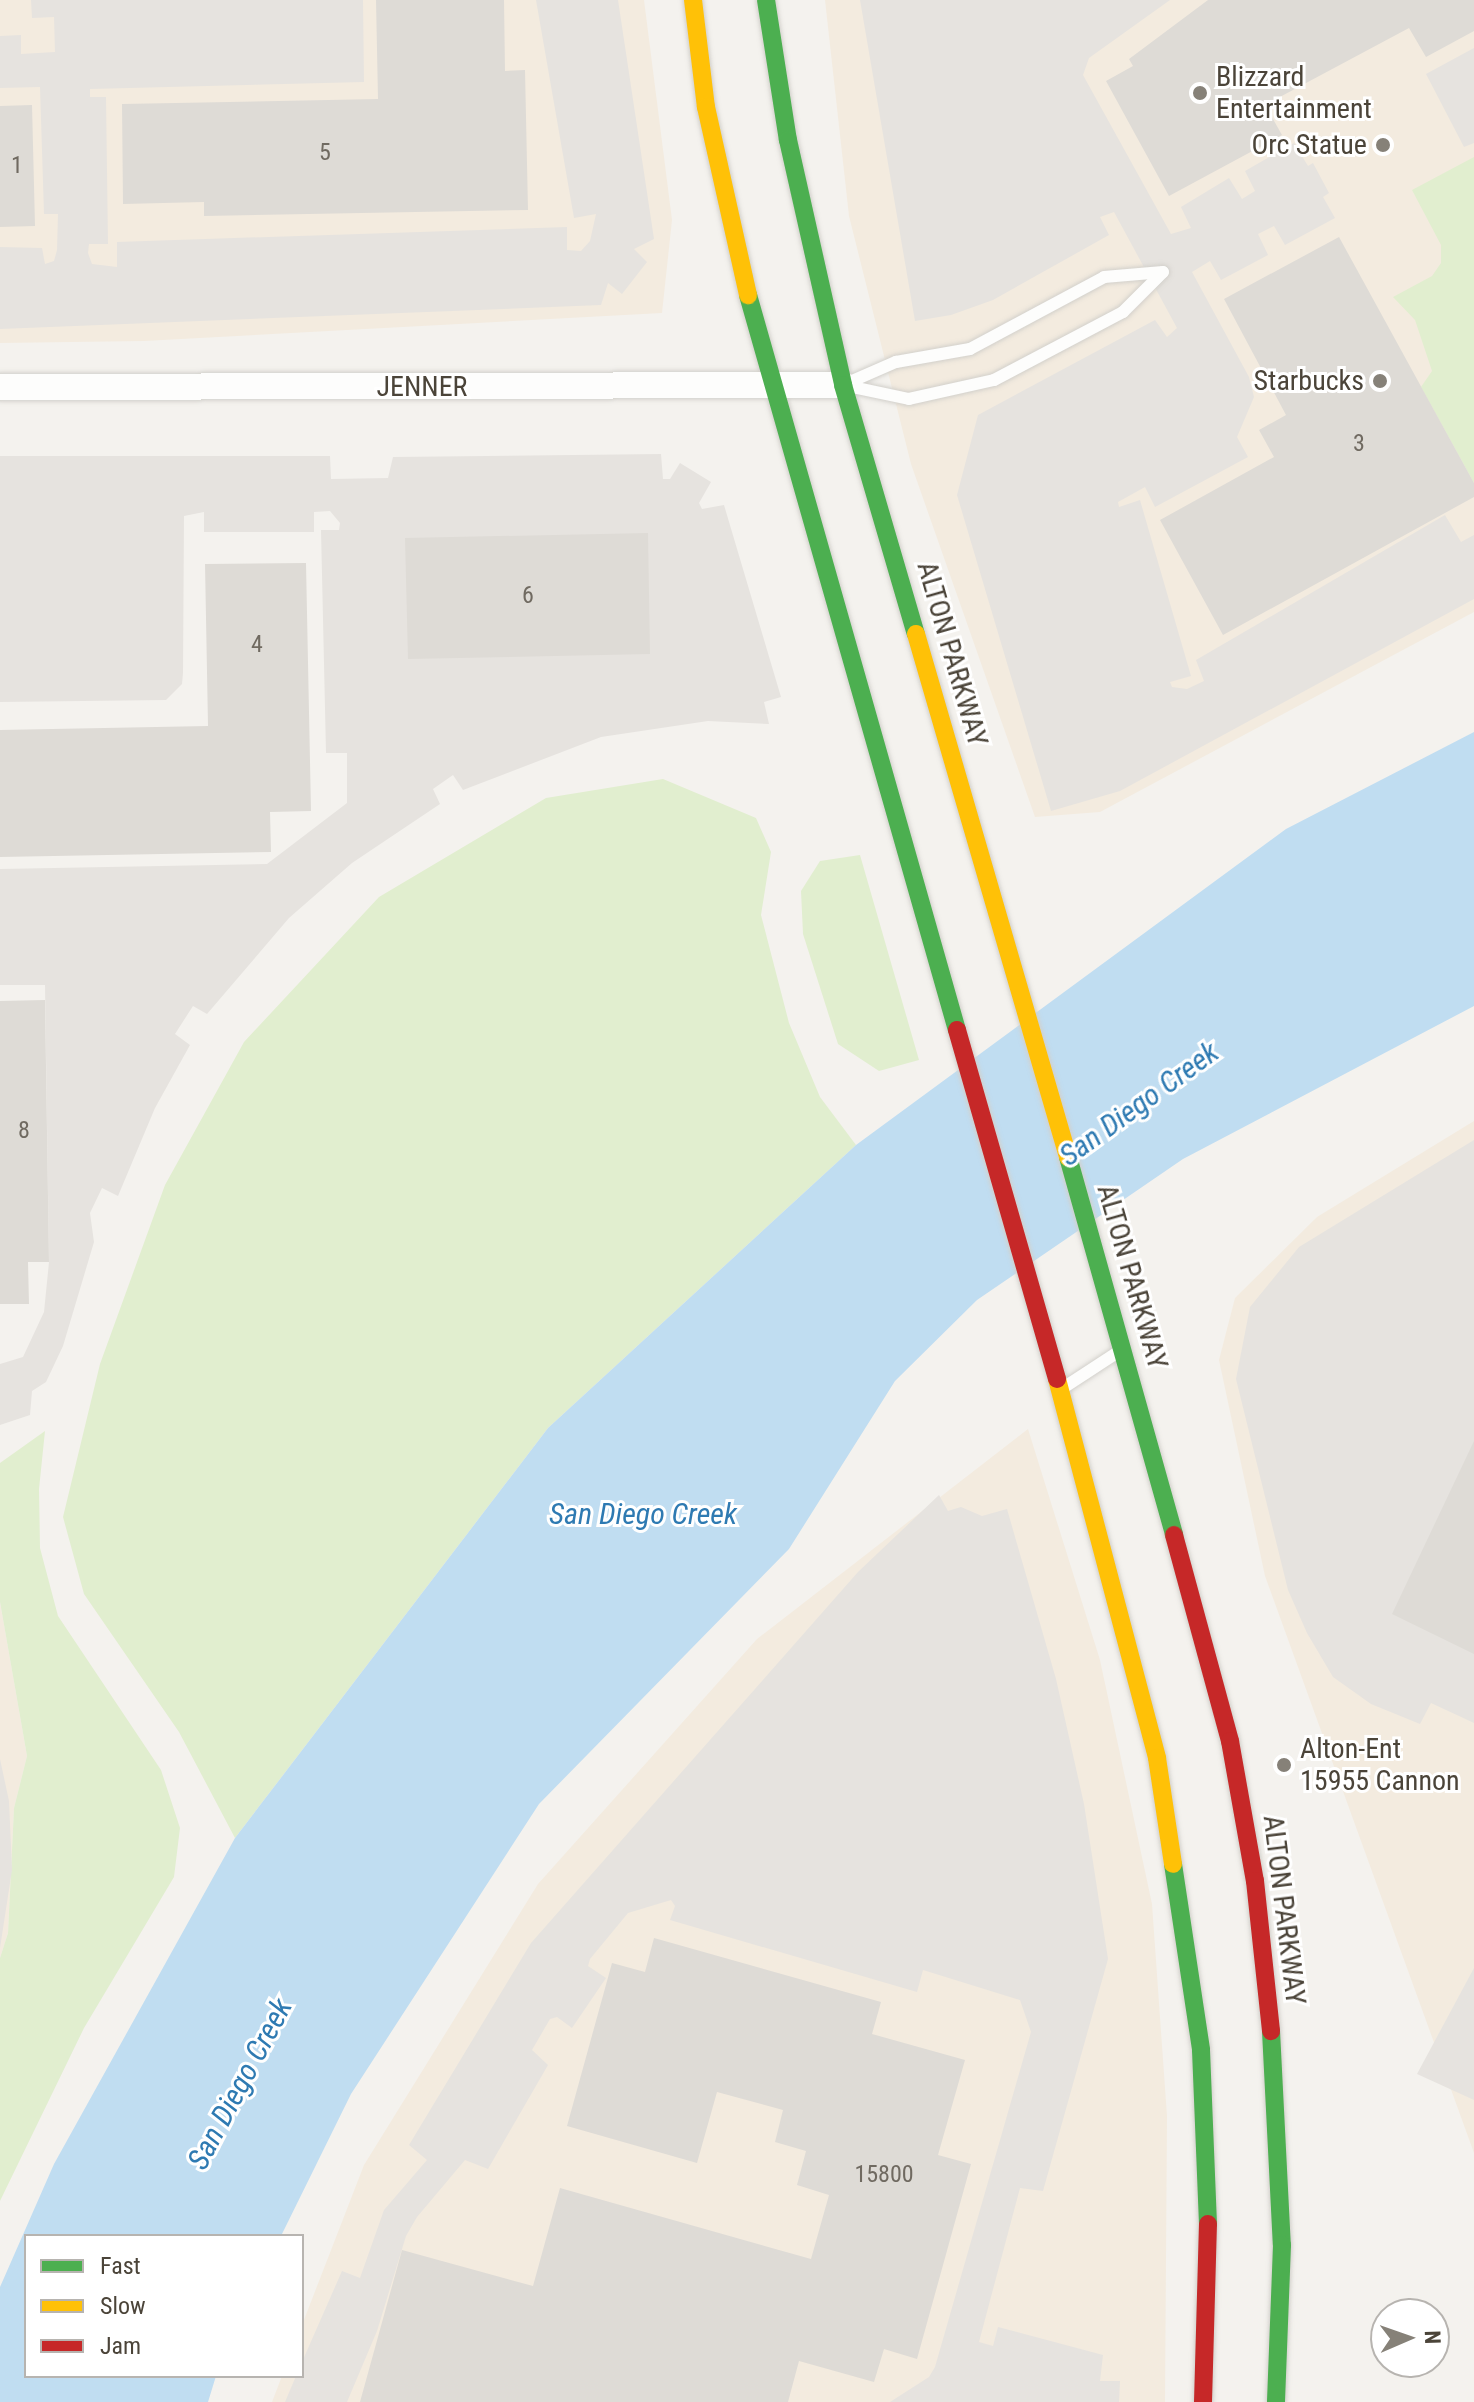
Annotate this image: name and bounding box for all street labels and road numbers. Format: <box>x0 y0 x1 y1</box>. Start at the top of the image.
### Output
street label: JENNER <box>377 370 467 404</box>
street label: ALTON PARKWAY <box>910 558 994 750</box>
street label: ALTON PARKWAY <box>1090 1181 1174 1373</box>
street label: ALTON PARKWAY <box>1256 1813 1312 2007</box>

